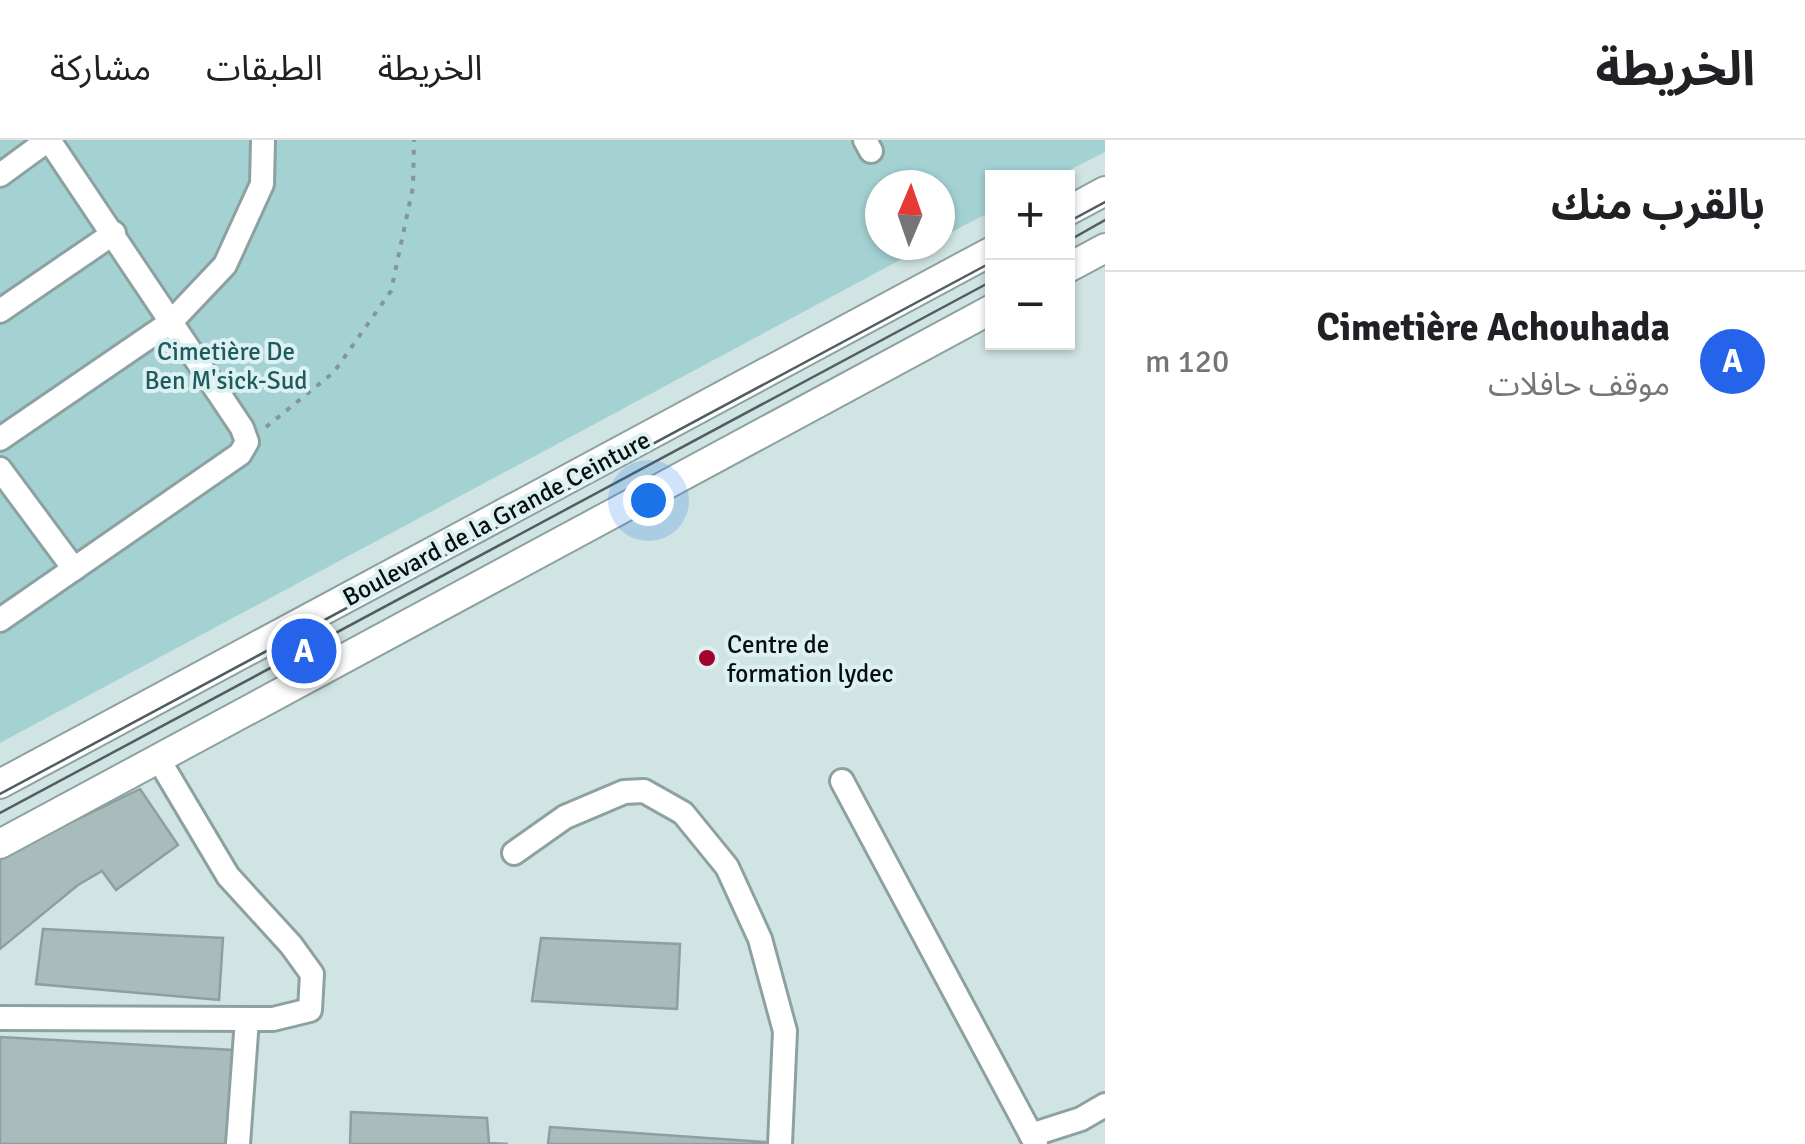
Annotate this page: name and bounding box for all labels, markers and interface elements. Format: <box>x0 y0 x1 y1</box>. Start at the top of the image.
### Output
text: الخريطة <box>1596 40 1755 99</box>
text: مشاركة <box>50 47 151 90</box>
text: الطبقات <box>206 47 323 90</box>
text: الخريطة <box>378 47 483 90</box>
north arrow <box>865 170 955 260</box>
map controls <box>985 170 1075 350</box>
button: + <box>985 170 1075 260</box>
text: بالقرب منك <box>1551 180 1765 231</box>
button: − <box>985 260 1075 350</box>
text: Cimetière Achouhada <box>1317 304 1670 351</box>
park label: Cimetière De Ben M'sick-Sud <box>144 336 308 396</box>
text: 120 m <box>1145 342 1229 381</box>
text: A <box>1722 342 1743 381</box>
text: موقف حافلات <box>1488 365 1670 404</box>
street label: Boulevard de la Grande Ceinture <box>337 424 655 613</box>
your location <box>623 475 674 526</box>
pin: A <box>272 614 336 688</box>
place label: Centre de formation lydec <box>727 629 894 689</box>
marker: Centre de formation lydec <box>696 647 718 669</box>

